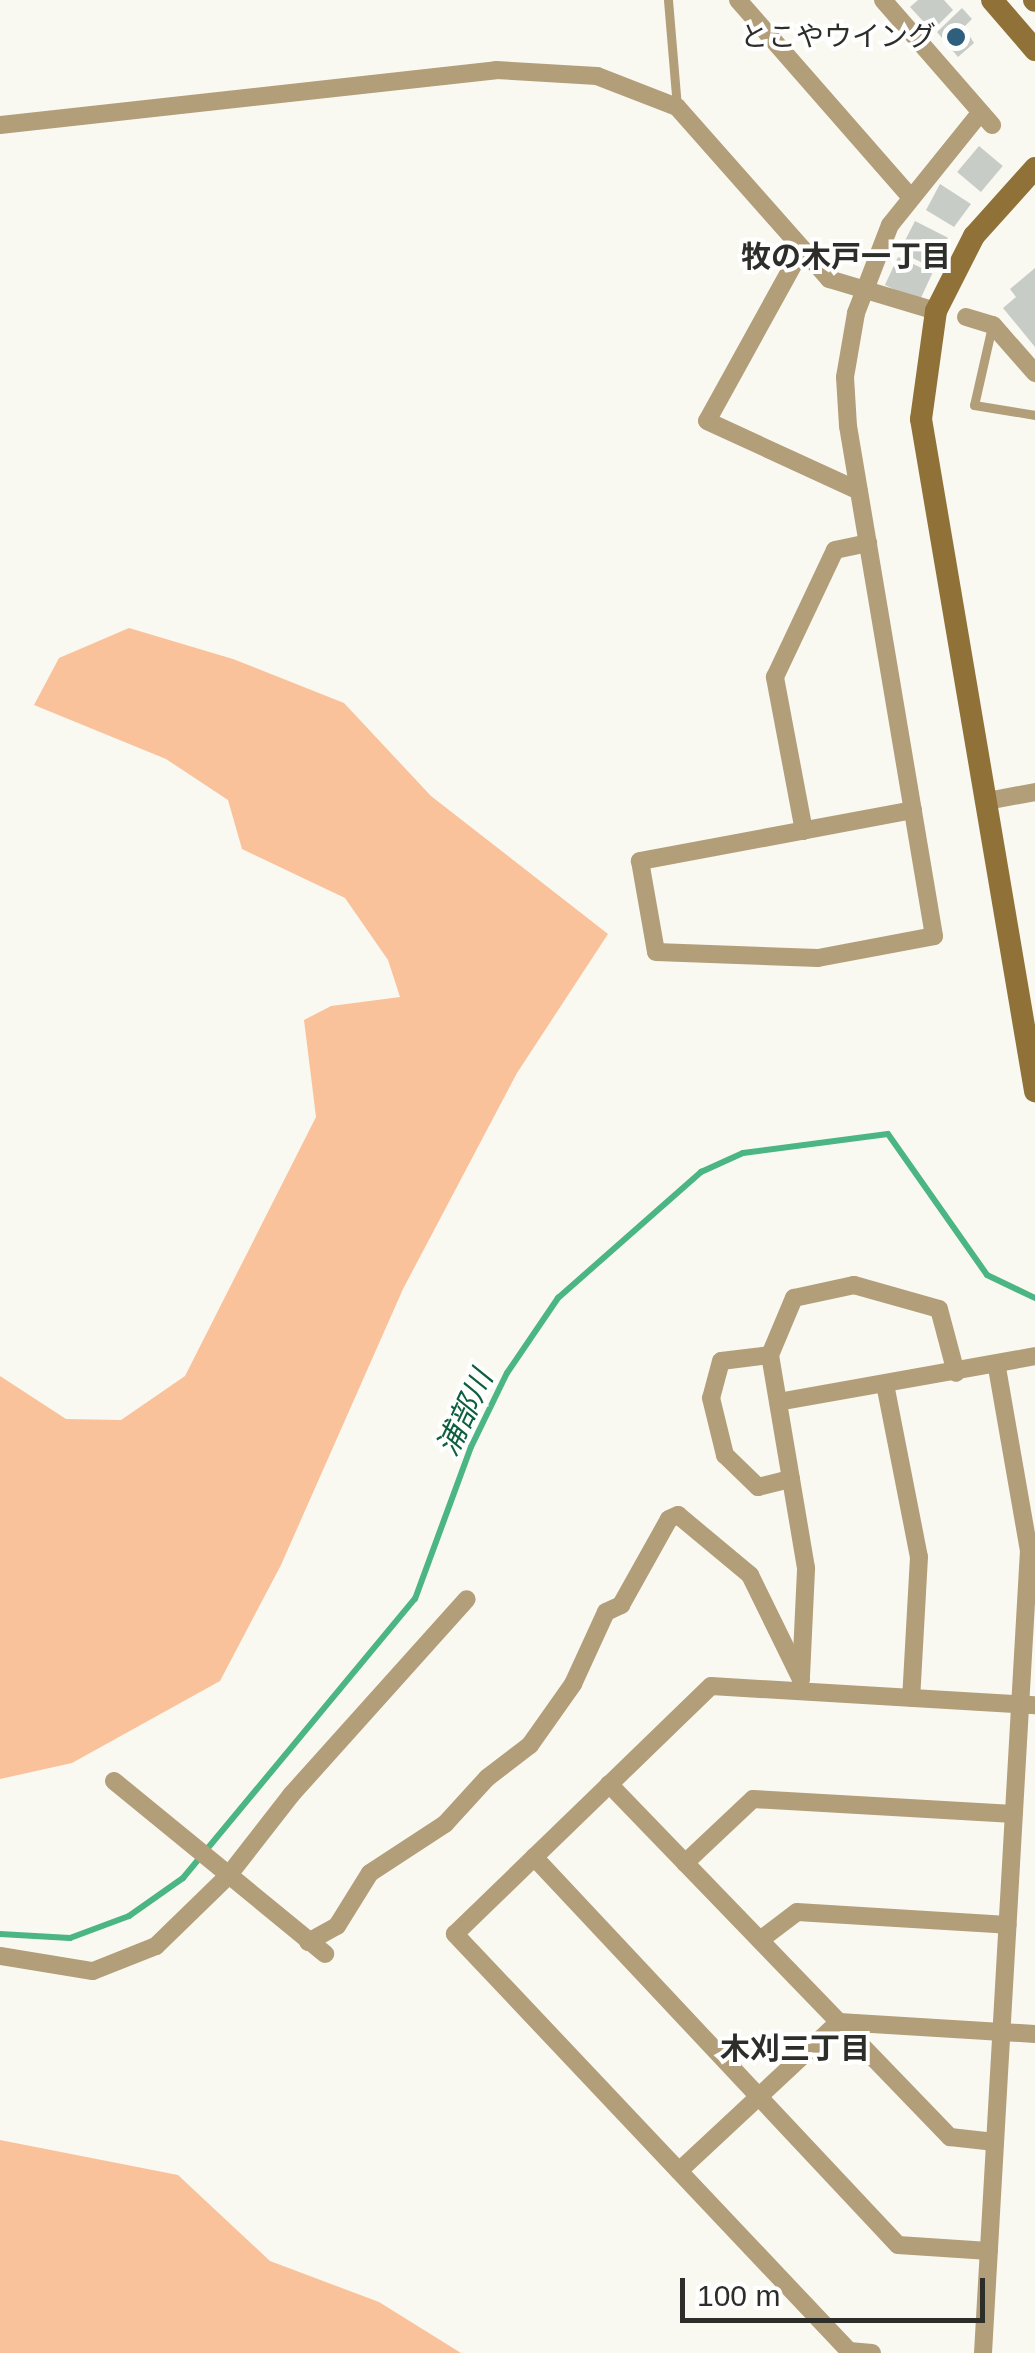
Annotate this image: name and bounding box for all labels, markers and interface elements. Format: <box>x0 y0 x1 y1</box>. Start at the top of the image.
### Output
place label: とこやウイング <box>740 20 936 54</box>
marker: とこやウイング <box>945 26 967 48</box>
district label: 牧の木戸一丁目 <box>741 239 951 275</box>
water label: 浦部川 <box>430 1365 500 1461</box>
district label: 木刈三丁目 <box>720 2031 870 2067</box>
scale bar <box>685 2258 990 2320</box>
text: 100 m <box>697 2279 780 2312</box>

